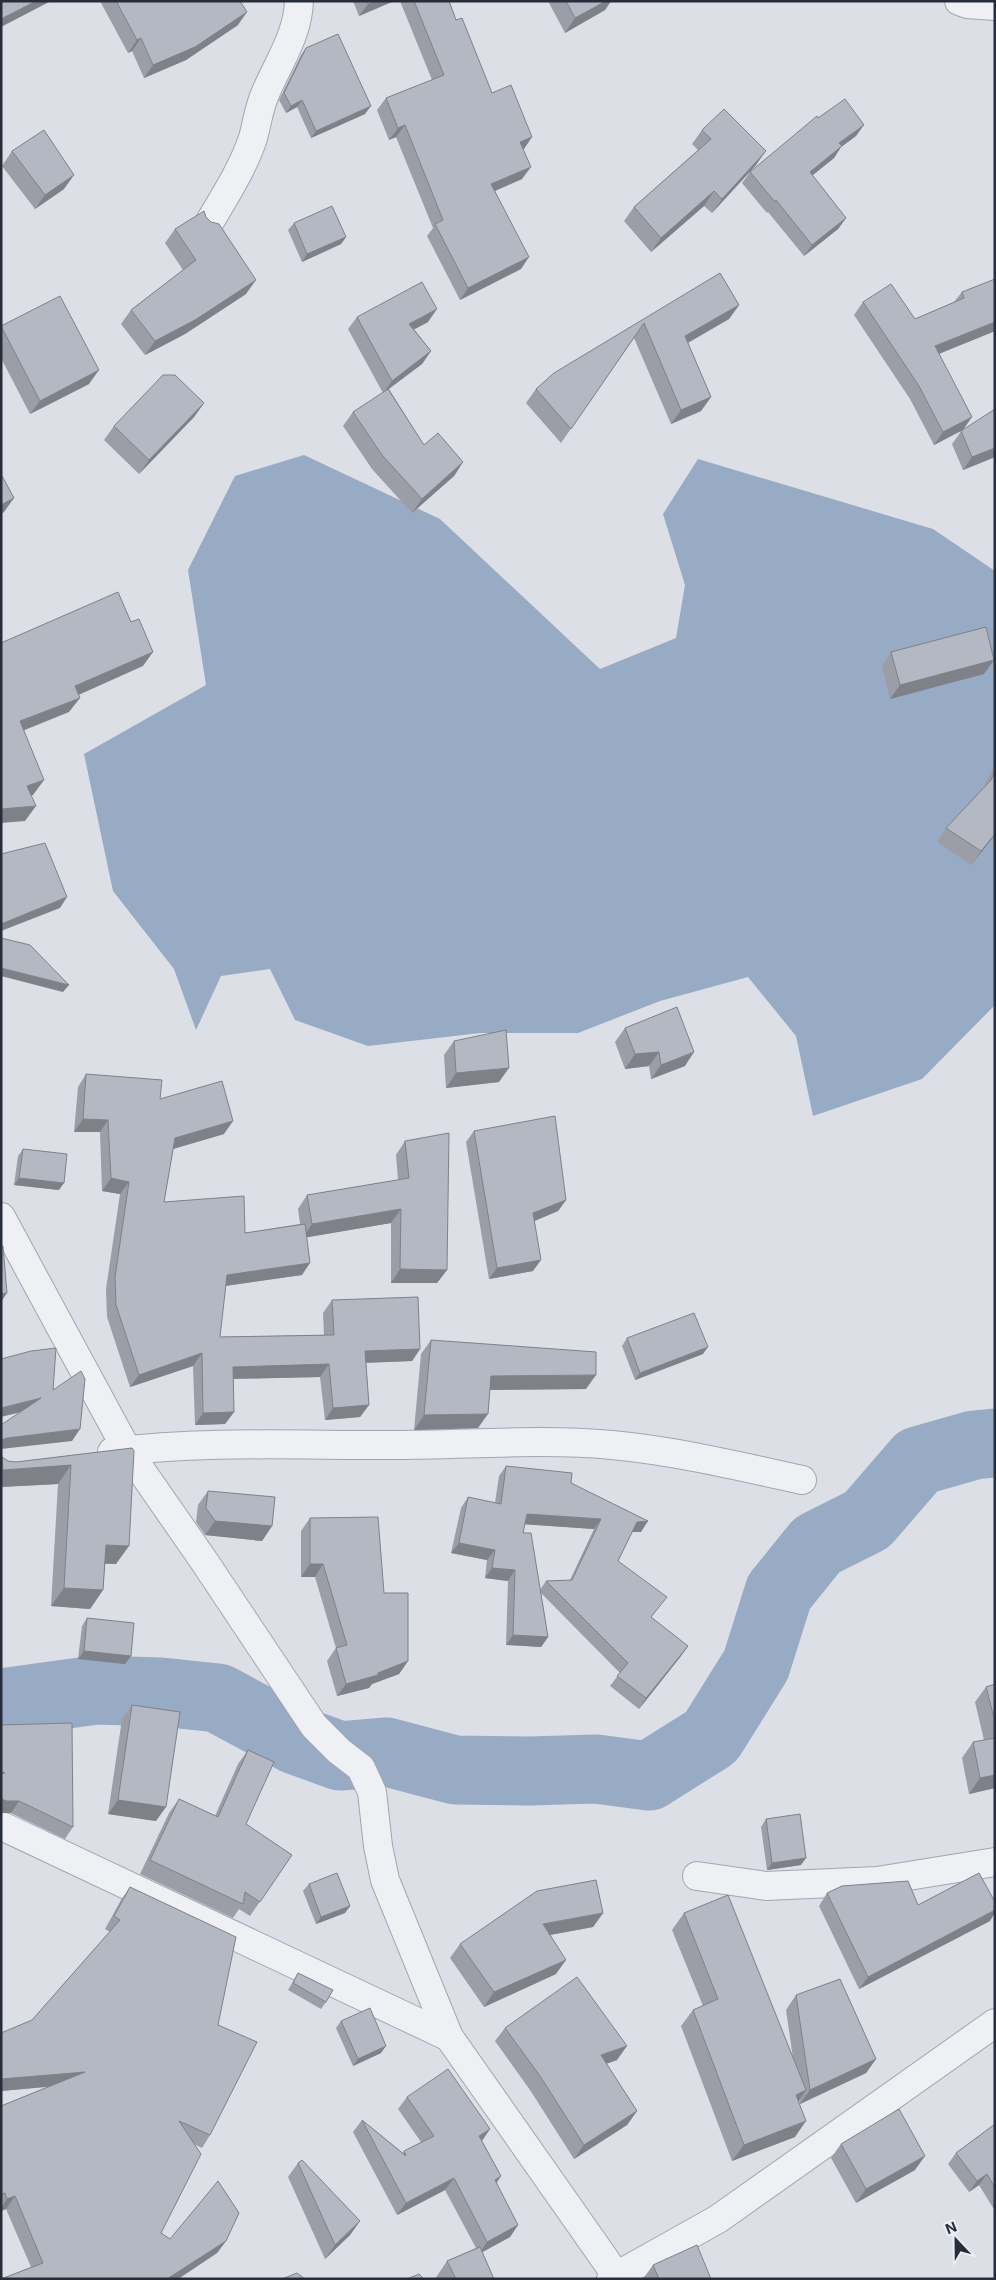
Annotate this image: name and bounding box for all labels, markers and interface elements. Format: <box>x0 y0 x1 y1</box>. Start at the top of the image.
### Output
north arrow <box>931 2215 981 2265</box>
text: N <box>943 2218 959 2237</box>

